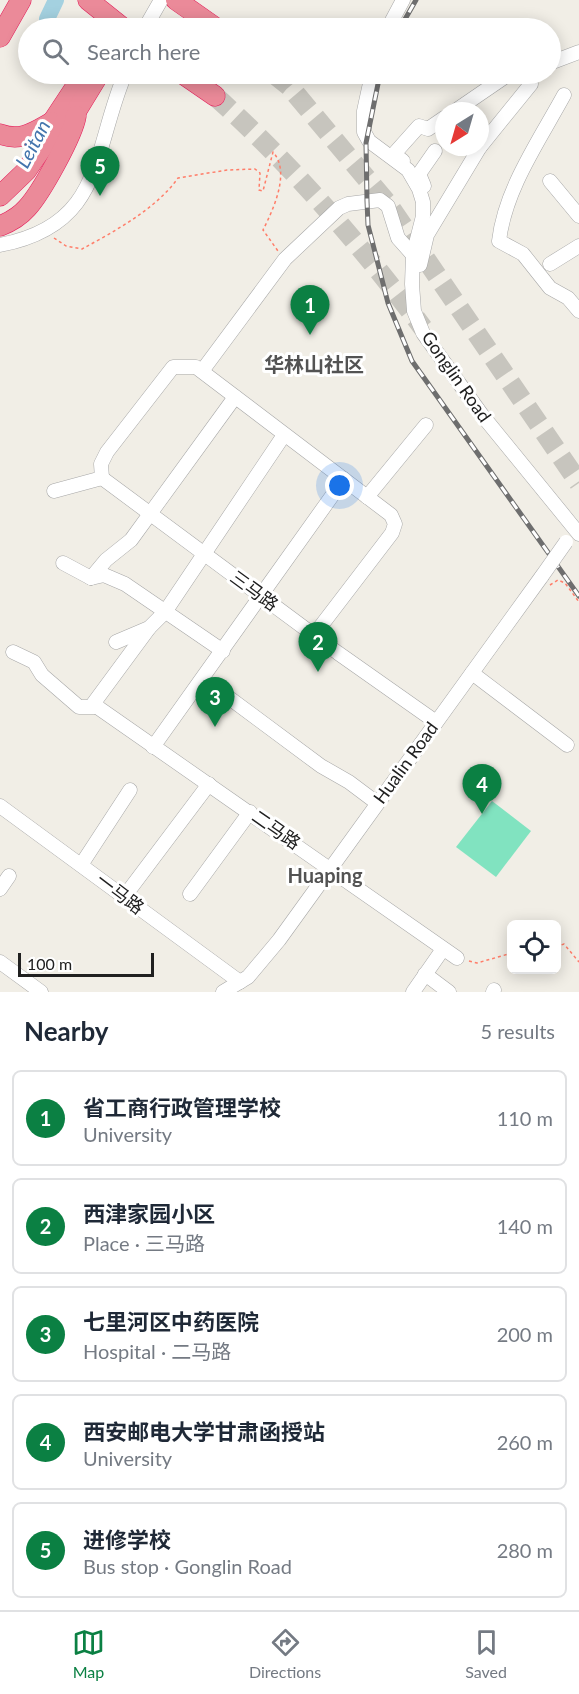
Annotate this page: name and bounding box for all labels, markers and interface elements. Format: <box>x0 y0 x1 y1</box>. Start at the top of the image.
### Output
search box <box>18 18 561 84</box>
icon: search <box>39 35 72 68</box>
text: Search here <box>87 38 200 65</box>
north arrow <box>435 102 489 156</box>
water label: Leitan <box>10 116 55 172</box>
pin: 5 <box>80 146 120 196</box>
pin: 1 <box>290 286 330 335</box>
street label: Gonglin Road <box>417 327 496 426</box>
district label: 华林山社区 <box>264 352 364 376</box>
your location <box>325 471 354 500</box>
street label: 三马路 <box>226 565 283 615</box>
pin: 2 <box>298 622 338 672</box>
pin: 3 <box>196 678 234 727</box>
street label: Hualin Road <box>368 717 442 808</box>
pin: 4 <box>462 764 502 814</box>
street label: 二马路 <box>248 805 305 854</box>
district label: Huaping <box>288 863 363 887</box>
street label: 一马路 <box>92 868 149 918</box>
map controls <box>507 920 561 974</box>
button: locate <box>507 920 561 974</box>
scale bar <box>18 950 154 977</box>
text: 100 m <box>27 954 72 973</box>
text: Nearby <box>24 1015 109 1047</box>
text: 5 results <box>480 1019 555 1043</box>
text: 省工商行政管理学校 <box>83 1094 281 1121</box>
text: 1 <box>40 1106 51 1130</box>
text: 110 m <box>497 1106 553 1130</box>
text: University <box>83 1122 172 1146</box>
text: 西津家园小区 <box>83 1200 215 1227</box>
text: 2 <box>40 1214 51 1238</box>
text: 140 m <box>497 1214 553 1238</box>
text: Place · 三马路 <box>83 1231 205 1255</box>
text: 七里河区中药医院 <box>83 1308 259 1335</box>
text: 3 <box>40 1322 51 1346</box>
text: 200 m <box>497 1322 553 1346</box>
text: Hospital · 二马路 <box>83 1339 231 1363</box>
text: 西安邮电大学甘肃函授站 <box>83 1418 325 1445</box>
text: 4 <box>40 1430 51 1454</box>
text: 260 m <box>497 1430 553 1454</box>
text: University <box>83 1446 172 1470</box>
text: 进修学校 <box>83 1526 171 1553</box>
text: 5 <box>40 1538 51 1562</box>
text: 280 m <box>497 1538 553 1562</box>
text: Bus stop · Gonglin Road <box>83 1554 292 1578</box>
tab: Map <box>72 1626 105 1681</box>
tab: Directions <box>249 1626 321 1681</box>
tab: Saved <box>465 1626 507 1681</box>

